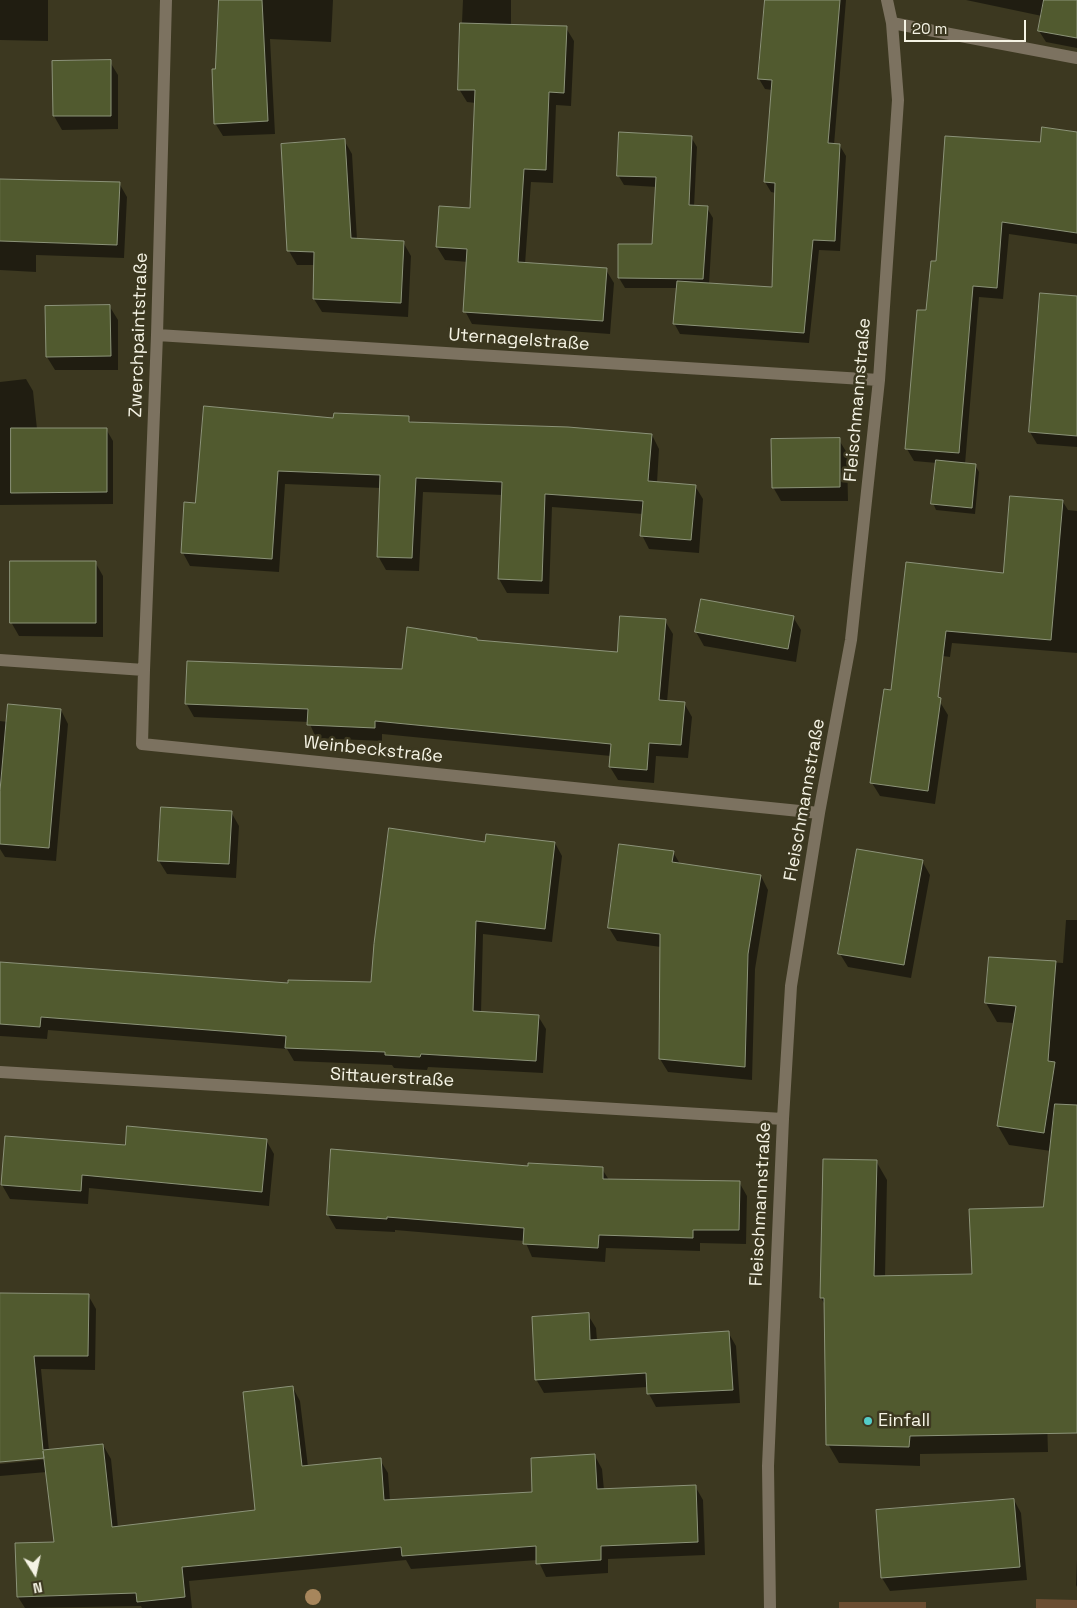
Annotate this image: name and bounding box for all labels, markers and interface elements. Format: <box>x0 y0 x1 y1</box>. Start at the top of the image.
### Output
scale bar <box>907 10 1030 42</box>
text: 20 m <box>912 19 947 38</box>
street label: Zwerchpaintstraße <box>125 252 153 418</box>
street label: Fleischmannstraße <box>840 317 876 483</box>
street label: Uternagelstraße <box>448 324 590 356</box>
street label: Fleischmannstraße <box>780 717 830 883</box>
street label: Weinbeckstraße <box>302 732 444 768</box>
street label: Sittauerstraße <box>329 1064 455 1092</box>
street label: Fleischmannstraße <box>746 1121 776 1287</box>
place label: Einfall <box>878 1410 930 1432</box>
marker: Einfall <box>862 1415 874 1427</box>
north arrow <box>10 1548 60 1598</box>
text: N <box>31 1578 44 1597</box>

